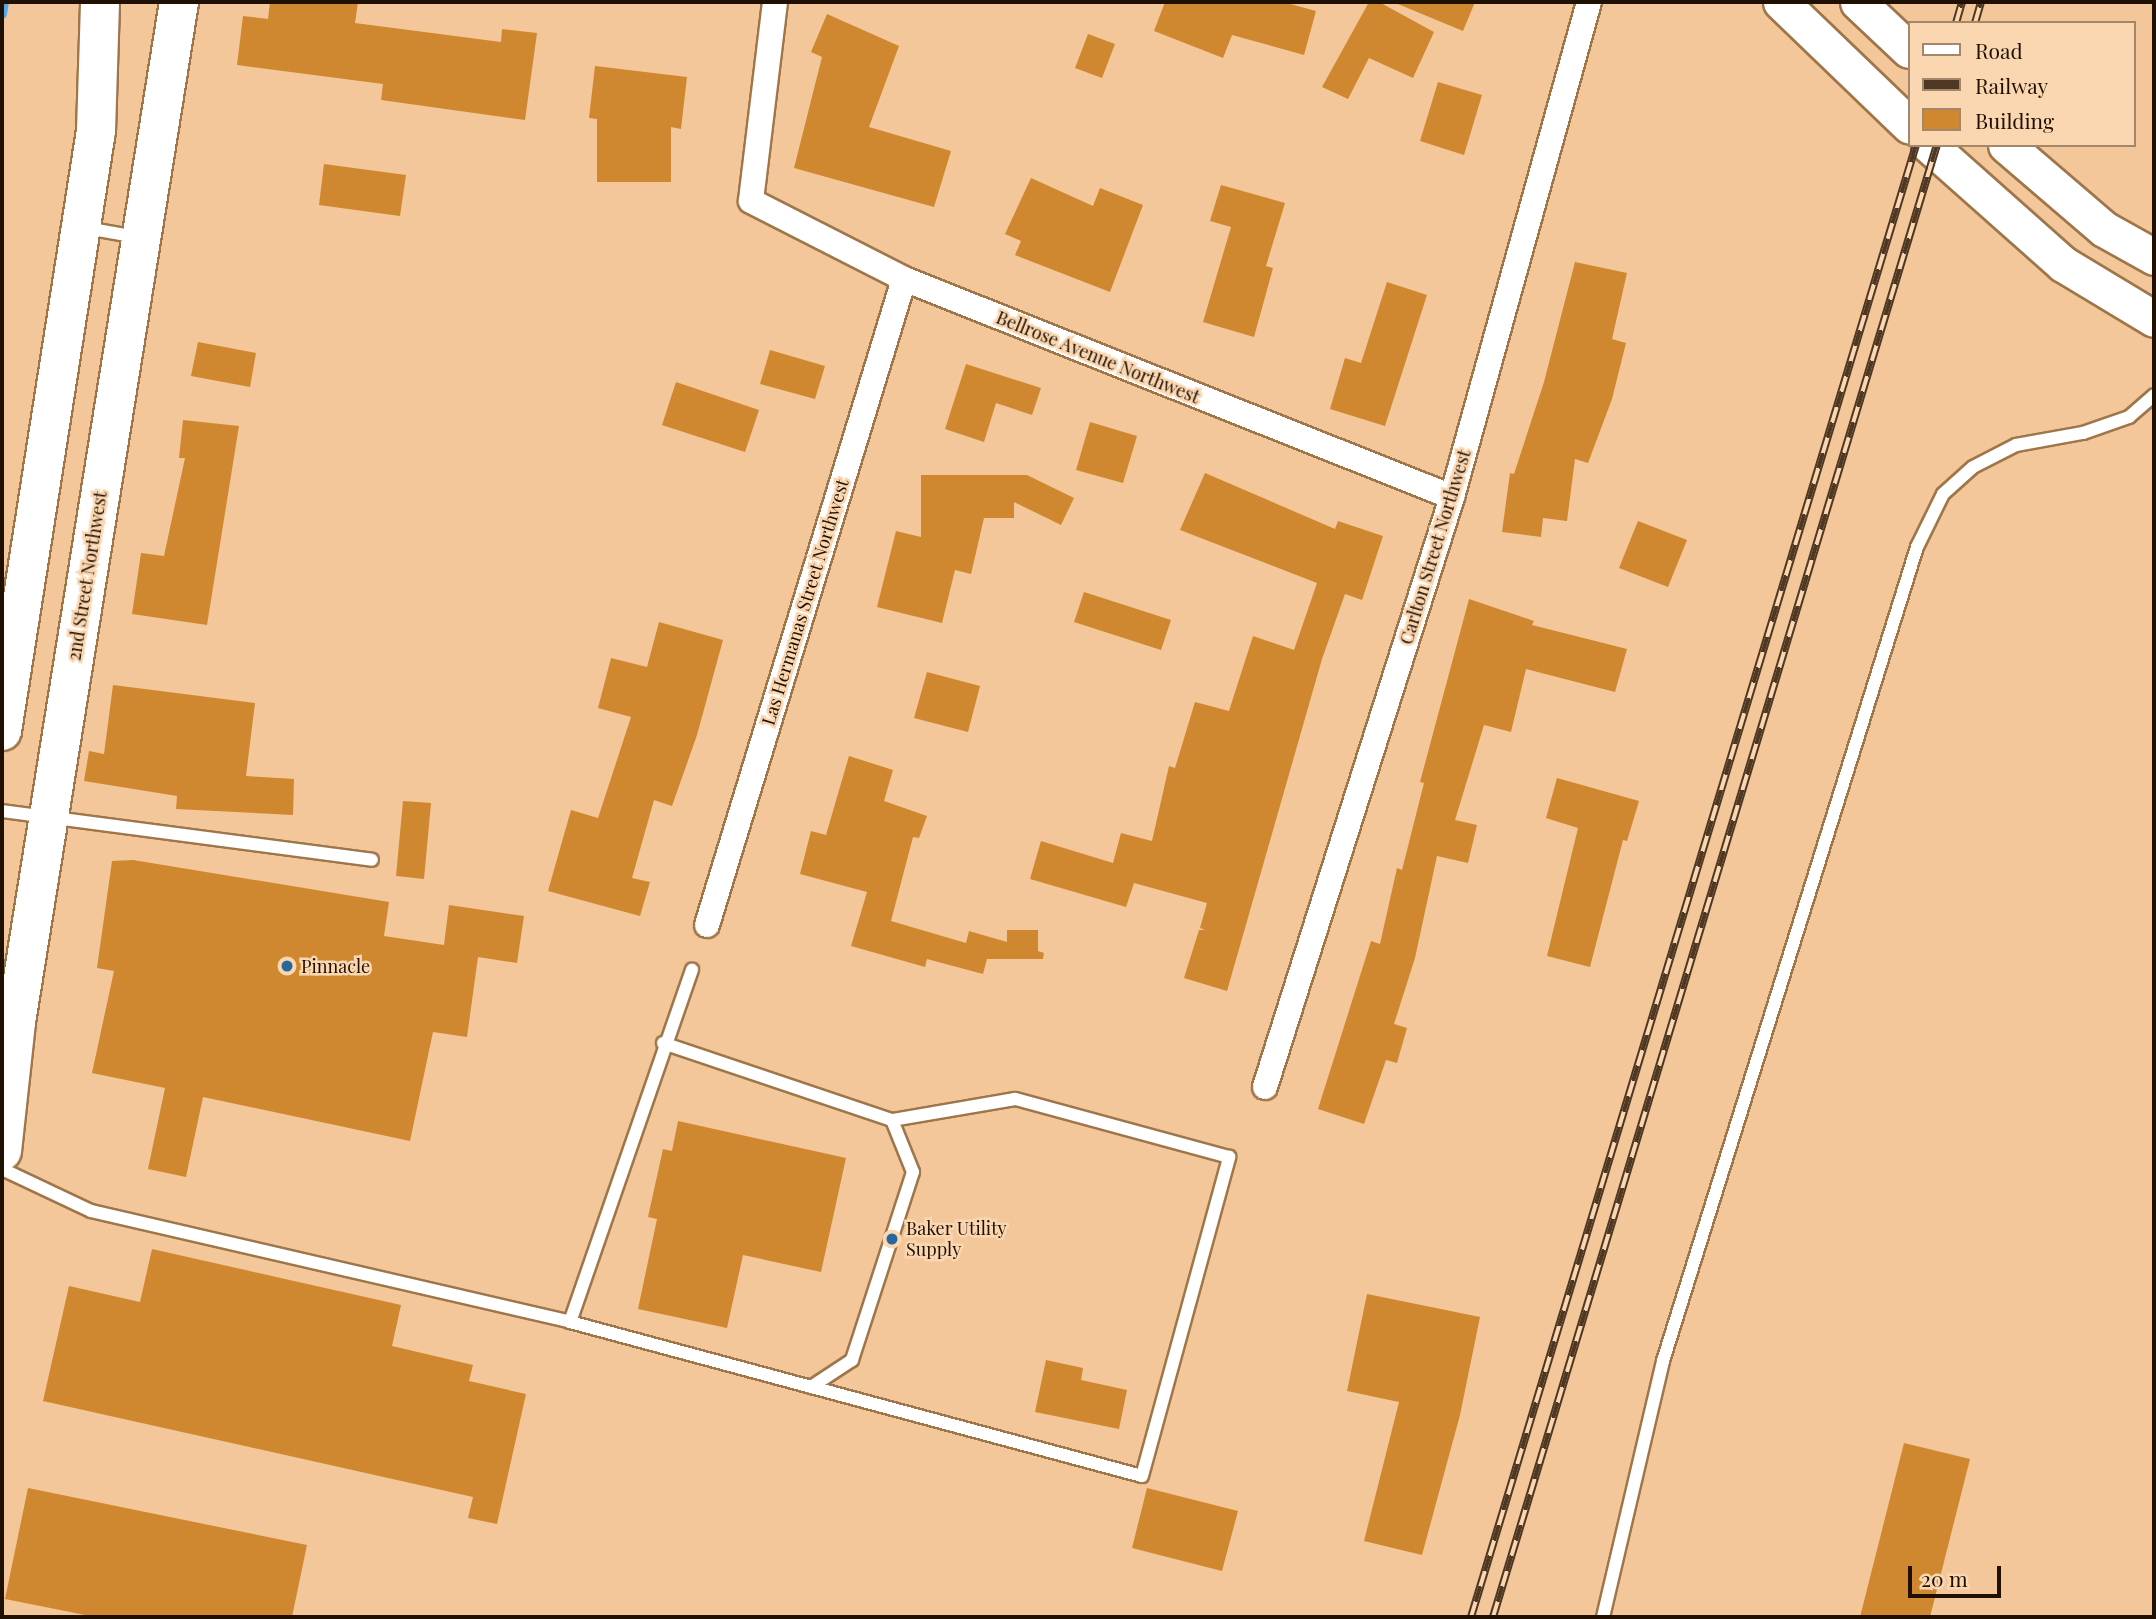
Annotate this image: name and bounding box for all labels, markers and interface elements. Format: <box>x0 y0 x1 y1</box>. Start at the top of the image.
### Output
legend <box>1908 21 2135 147</box>
text: Road <box>1975 36 2023 64</box>
text: Railway <box>1975 71 2048 99</box>
text: Building <box>1975 106 2054 134</box>
street label: Bellrose Avenue Northwest <box>993 306 1203 408</box>
street label: Carlton Street Northwest <box>1395 447 1475 647</box>
street label: Las Hermanas Street Northwest <box>757 476 853 728</box>
street label: 2nd Street Northwest <box>63 490 111 662</box>
place label: Pinnacle <box>301 955 370 977</box>
marker: Pinnacle <box>279 958 295 974</box>
place label: Baker Utility Supply <box>906 1218 1007 1260</box>
marker: Baker Utility Supply <box>884 1231 900 1247</box>
scale bar <box>1911 1552 2004 1596</box>
text: 20 m <box>1921 1564 1968 1592</box>

